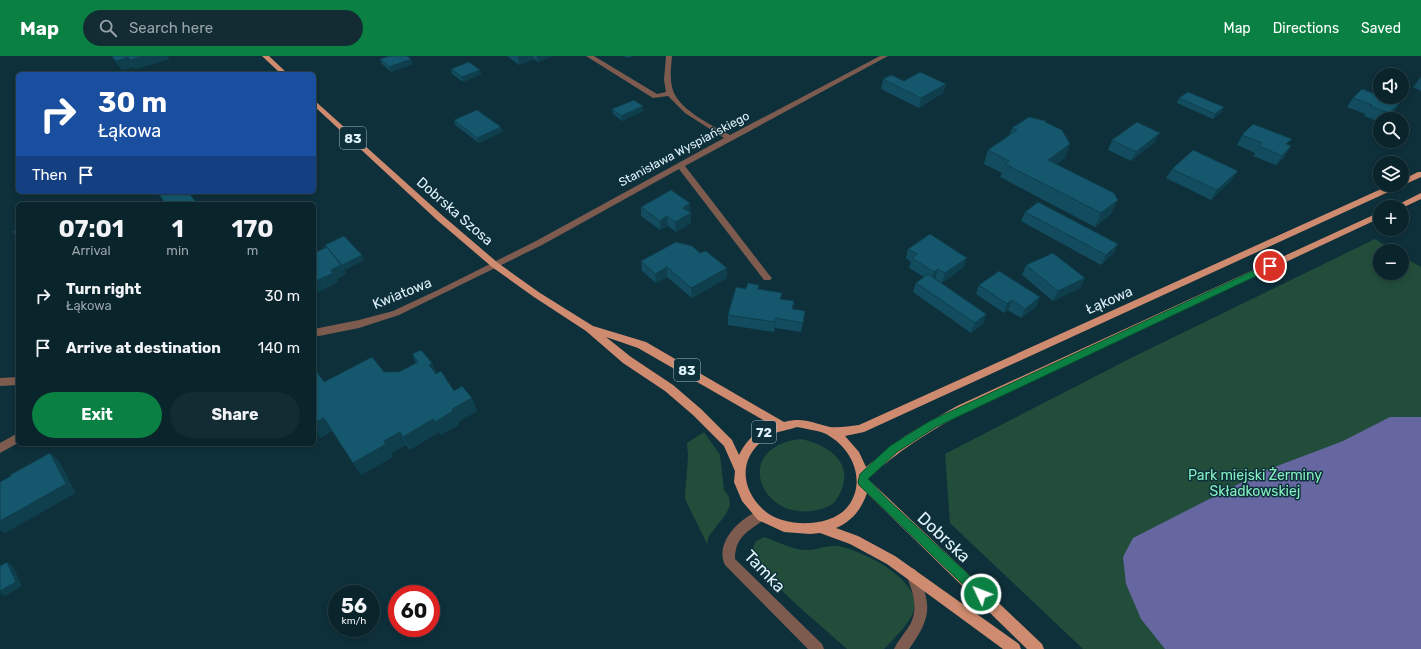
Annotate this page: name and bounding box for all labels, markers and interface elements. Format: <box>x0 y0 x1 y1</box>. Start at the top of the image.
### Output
search box <box>83 10 363 46</box>
text: Map <box>20 17 59 40</box>
icon: search <box>97 17 119 39</box>
text: Search here <box>129 19 213 37</box>
text: Map <box>1224 20 1251 37</box>
text: Directions <box>1273 20 1339 37</box>
text: Saved <box>1361 20 1401 37</box>
map controls <box>1373 68 1409 280</box>
button: sound <box>1373 68 1409 104</box>
text: 30 m <box>98 86 167 119</box>
icon: right <box>32 88 84 140</box>
street label: Stanisława Wyspiańskiego <box>616 109 752 189</box>
button: search <box>1373 112 1409 148</box>
text: Łąkowa <box>98 120 161 142</box>
road number: 83 <box>340 127 366 149</box>
button: layers <box>1373 156 1409 192</box>
icon: arrive <box>75 164 97 186</box>
text: Then <box>32 166 67 184</box>
street label: Dobrska Szosa <box>413 174 496 249</box>
button: + <box>1373 200 1409 236</box>
text: 07:01 <box>59 215 124 243</box>
text: 1 <box>172 215 184 243</box>
text: 170 <box>231 215 273 243</box>
text: Arrival <box>72 243 111 258</box>
text: min <box>166 243 189 258</box>
text: m <box>247 243 258 258</box>
button: − <box>1373 244 1409 280</box>
pin <box>1253 249 1287 283</box>
icon: arrive <box>1259 255 1281 277</box>
street label: Kwiatowa <box>370 274 434 313</box>
text: Turn right <box>66 280 141 298</box>
street label: Łąkowa <box>1083 283 1135 318</box>
icon: right <box>32 285 54 307</box>
text: 30 m <box>264 287 300 305</box>
text: Łąkowa <box>66 298 112 313</box>
icon: arrive <box>32 337 54 359</box>
text: Arrive at destination <box>66 339 221 357</box>
text: 140 m <box>258 339 300 357</box>
road number: 83 <box>674 359 700 381</box>
button: Exit <box>32 392 162 438</box>
button: Share <box>170 392 300 438</box>
road number: 72 <box>752 421 776 443</box>
park label: Park miejski Żerminy Składkowskiej <box>1188 467 1322 500</box>
street label: Dobrska <box>914 508 974 566</box>
street label: Tamka <box>740 546 790 596</box>
position arrow <box>960 573 1002 615</box>
speed limit sign: 60 <box>388 585 440 637</box>
text: 56 <box>341 594 367 618</box>
text: km/h <box>342 615 366 627</box>

